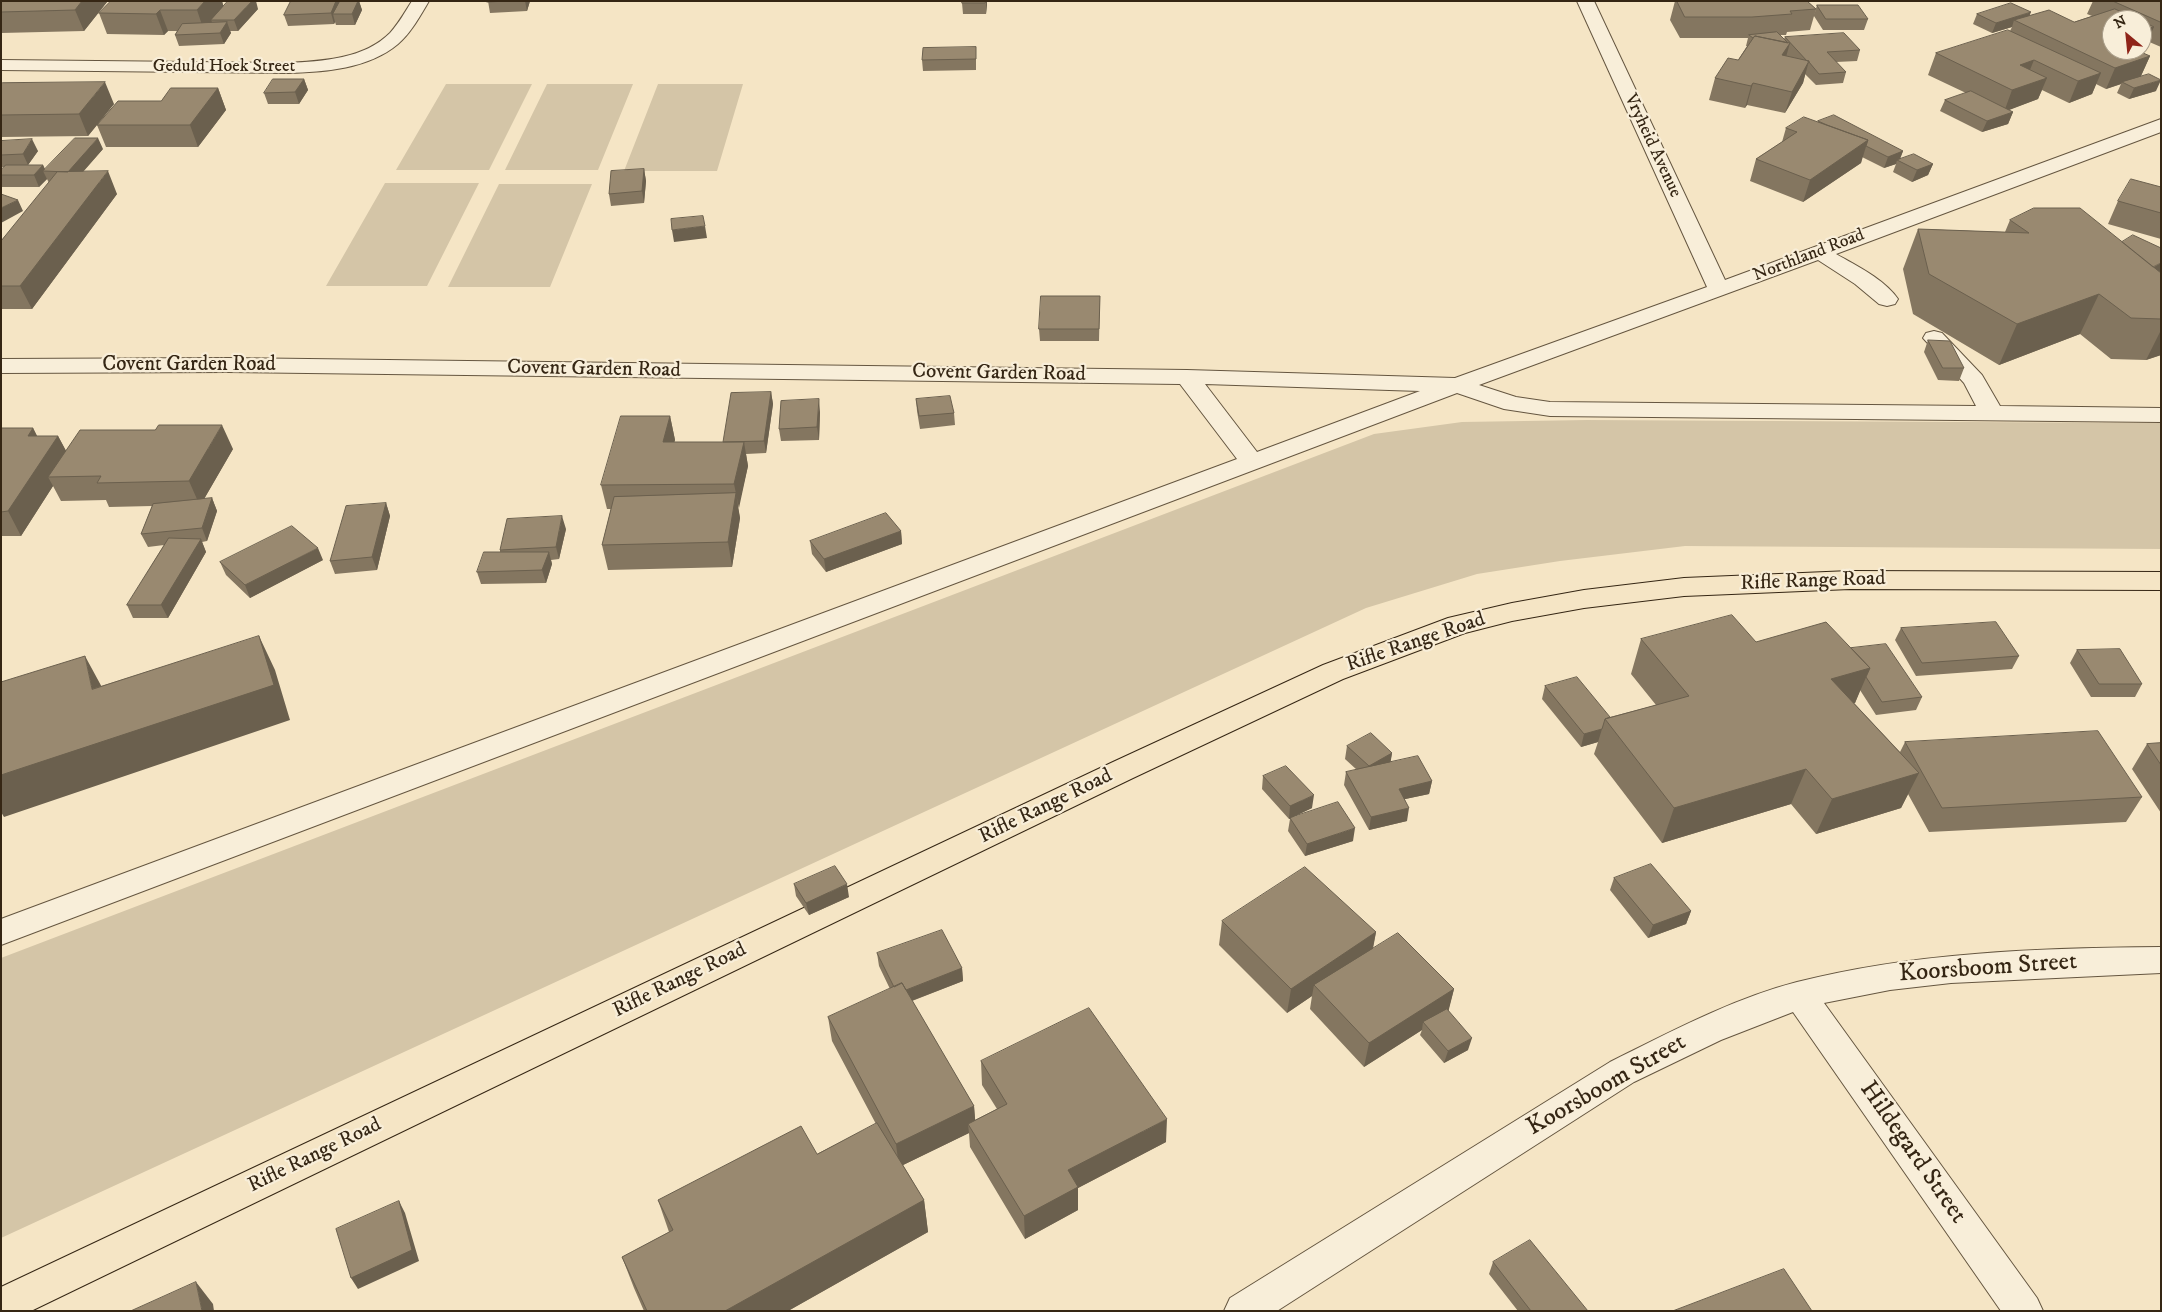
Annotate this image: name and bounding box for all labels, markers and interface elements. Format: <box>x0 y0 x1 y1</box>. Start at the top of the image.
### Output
north arrow <box>2102 10 2152 60</box>
text: N <box>2111 12 2130 33</box>
street label: Geduld Hoek Street <box>153 56 295 78</box>
street label: Vryheid Avenue <box>1619 91 1685 201</box>
street label: Northland Road <box>1750 225 1868 287</box>
street label: Covent Garden Road <box>102 353 276 379</box>
street label: Covent Garden Road <box>507 356 681 384</box>
street label: Covent Garden Road <box>912 360 1086 388</box>
street label: Rifle Range Road <box>1740 567 1886 597</box>
street label: Rifle Range Road <box>1343 607 1489 679</box>
street label: Rifle Range Road <box>975 764 1117 850</box>
street label: Rifle Range Road <box>609 938 751 1024</box>
street label: Koorsboom Street <box>1898 948 2078 990</box>
street label: Koorsboom Street <box>1522 1028 1692 1144</box>
street label: Hildegard Street <box>1852 1076 1972 1230</box>
street label: Rifle Range Road <box>244 1113 386 1199</box>

